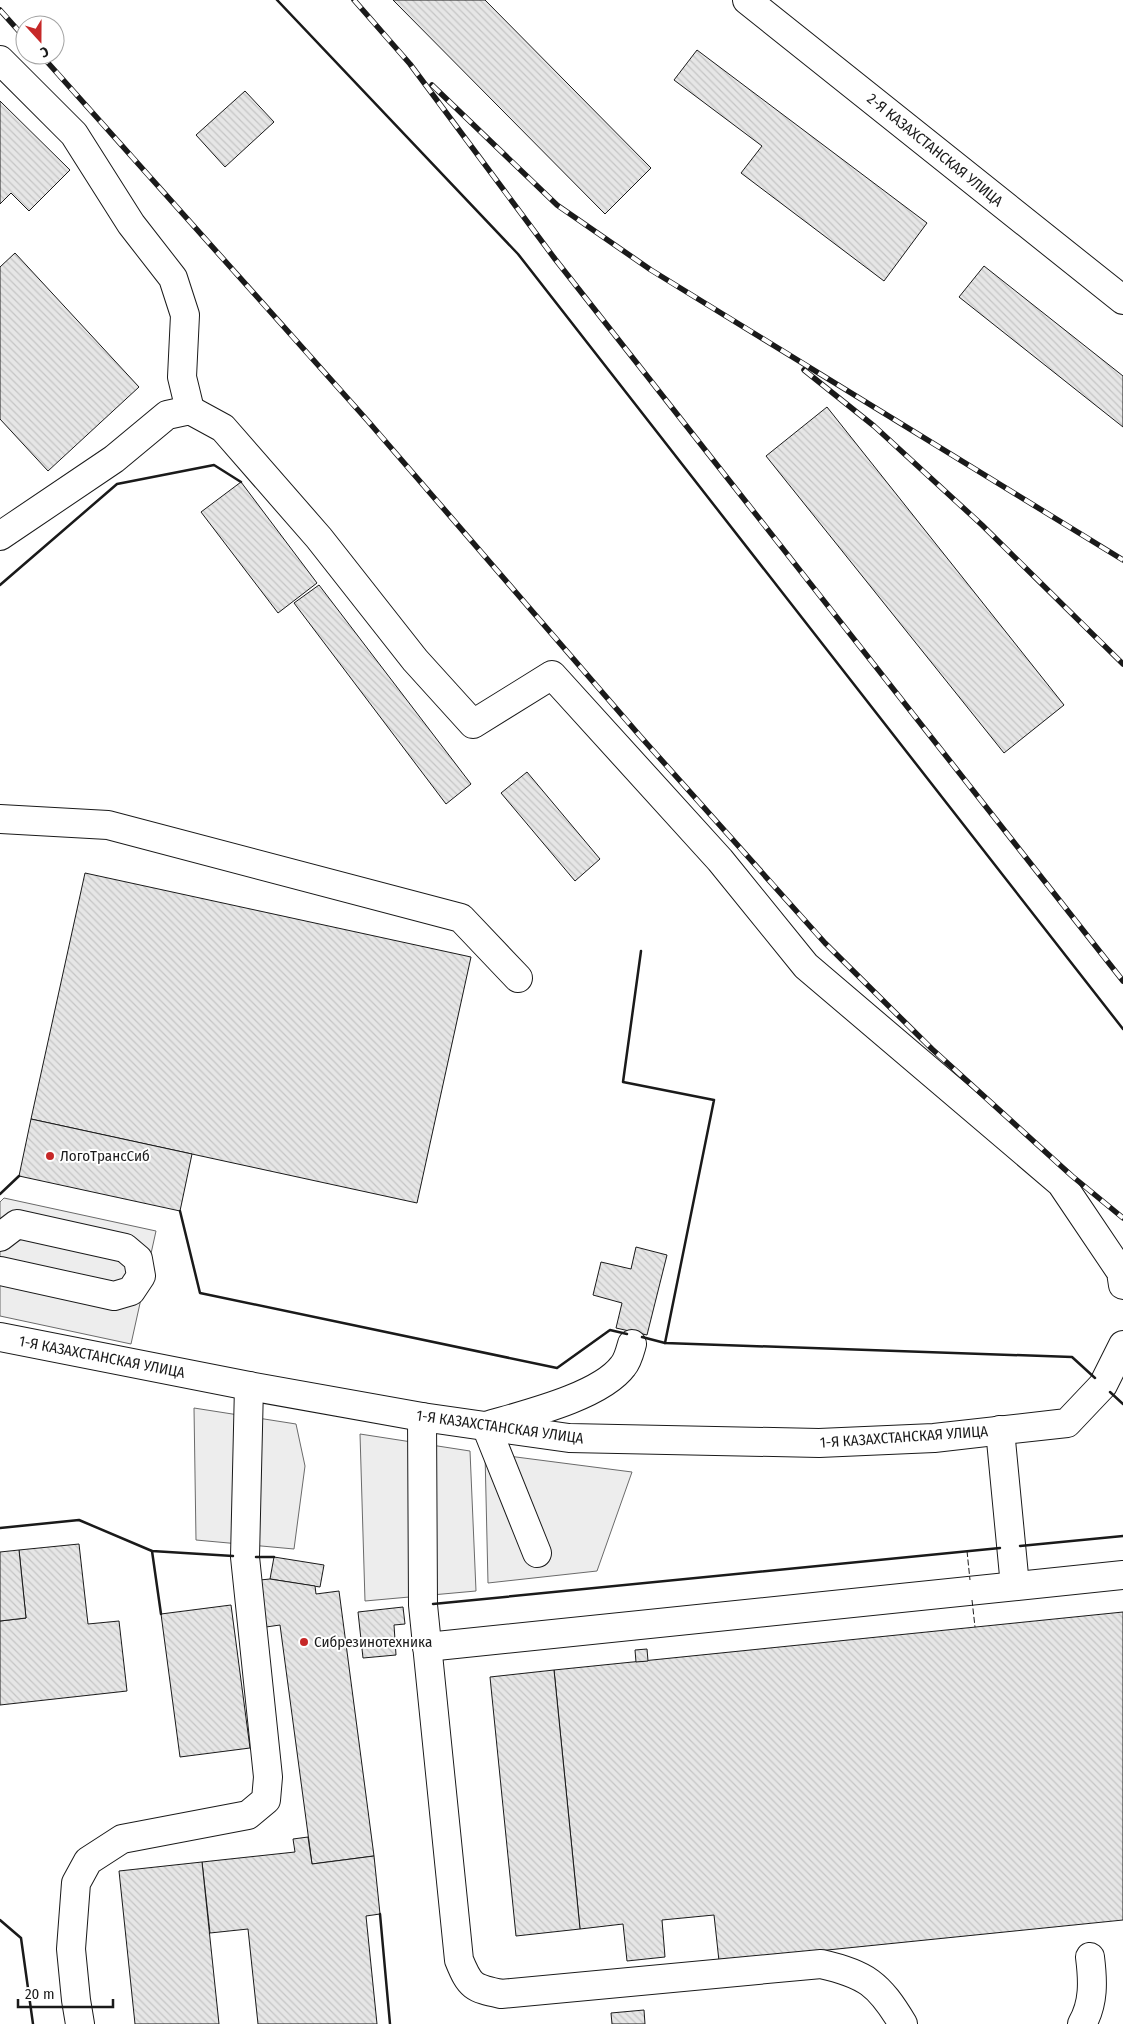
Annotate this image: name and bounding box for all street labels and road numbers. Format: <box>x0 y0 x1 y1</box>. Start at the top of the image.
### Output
street label: 2-Я КАЗАХСТАНСКАЯ УЛИЦА <box>864 90 1007 210</box>
street label: 1-Я КАЗАХСТАНСКАЯ УЛИЦА <box>18 1332 187 1382</box>
street label: 1-Я КАЗАХСТАНСКАЯ УЛИЦА <box>415 1406 585 1448</box>
street label: 1-Я КАЗАХСТАНСКАЯ УЛИЦА <box>819 1422 989 1452</box>

